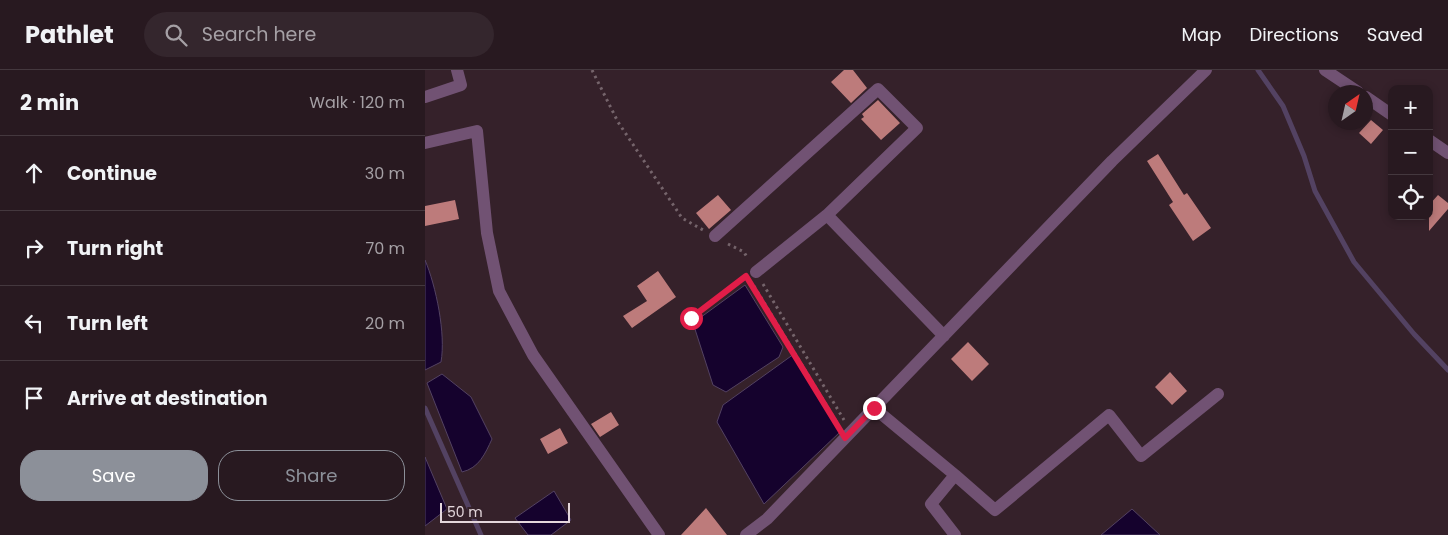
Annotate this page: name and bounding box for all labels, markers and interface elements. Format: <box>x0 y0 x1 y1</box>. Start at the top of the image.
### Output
search box <box>144 12 494 57</box>
text: Pathlet <box>25 18 114 51</box>
icon: search <box>162 21 190 49</box>
text: Search here <box>202 21 316 48</box>
text: Map <box>1182 22 1221 47</box>
text: Directions <box>1249 22 1339 47</box>
text: Saved <box>1367 22 1423 47</box>
north arrow <box>1328 85 1373 130</box>
map controls <box>1388 85 1433 220</box>
button: + <box>1388 85 1433 130</box>
text: 2 min <box>20 88 79 117</box>
text: Walk · 120 m <box>309 91 405 114</box>
button: − <box>1388 130 1433 175</box>
icon: ahead <box>20 159 48 187</box>
text: Continue <box>67 160 157 187</box>
text: 30 m <box>365 162 405 185</box>
button: locate <box>1388 175 1433 220</box>
icon: right <box>20 234 48 262</box>
text: Turn right <box>67 235 163 262</box>
text: 70 m <box>365 237 405 260</box>
route start <box>680 307 703 330</box>
icon: left <box>20 309 48 337</box>
text: Turn left <box>67 310 148 337</box>
text: 20 m <box>365 312 405 335</box>
icon: arrive <box>20 384 48 412</box>
text: Arrive at destination <box>67 385 268 412</box>
route end <box>863 397 886 420</box>
button: Save <box>20 450 208 501</box>
button: Share <box>218 450 405 501</box>
scale bar <box>440 500 570 523</box>
text: 50 m <box>447 502 483 522</box>

